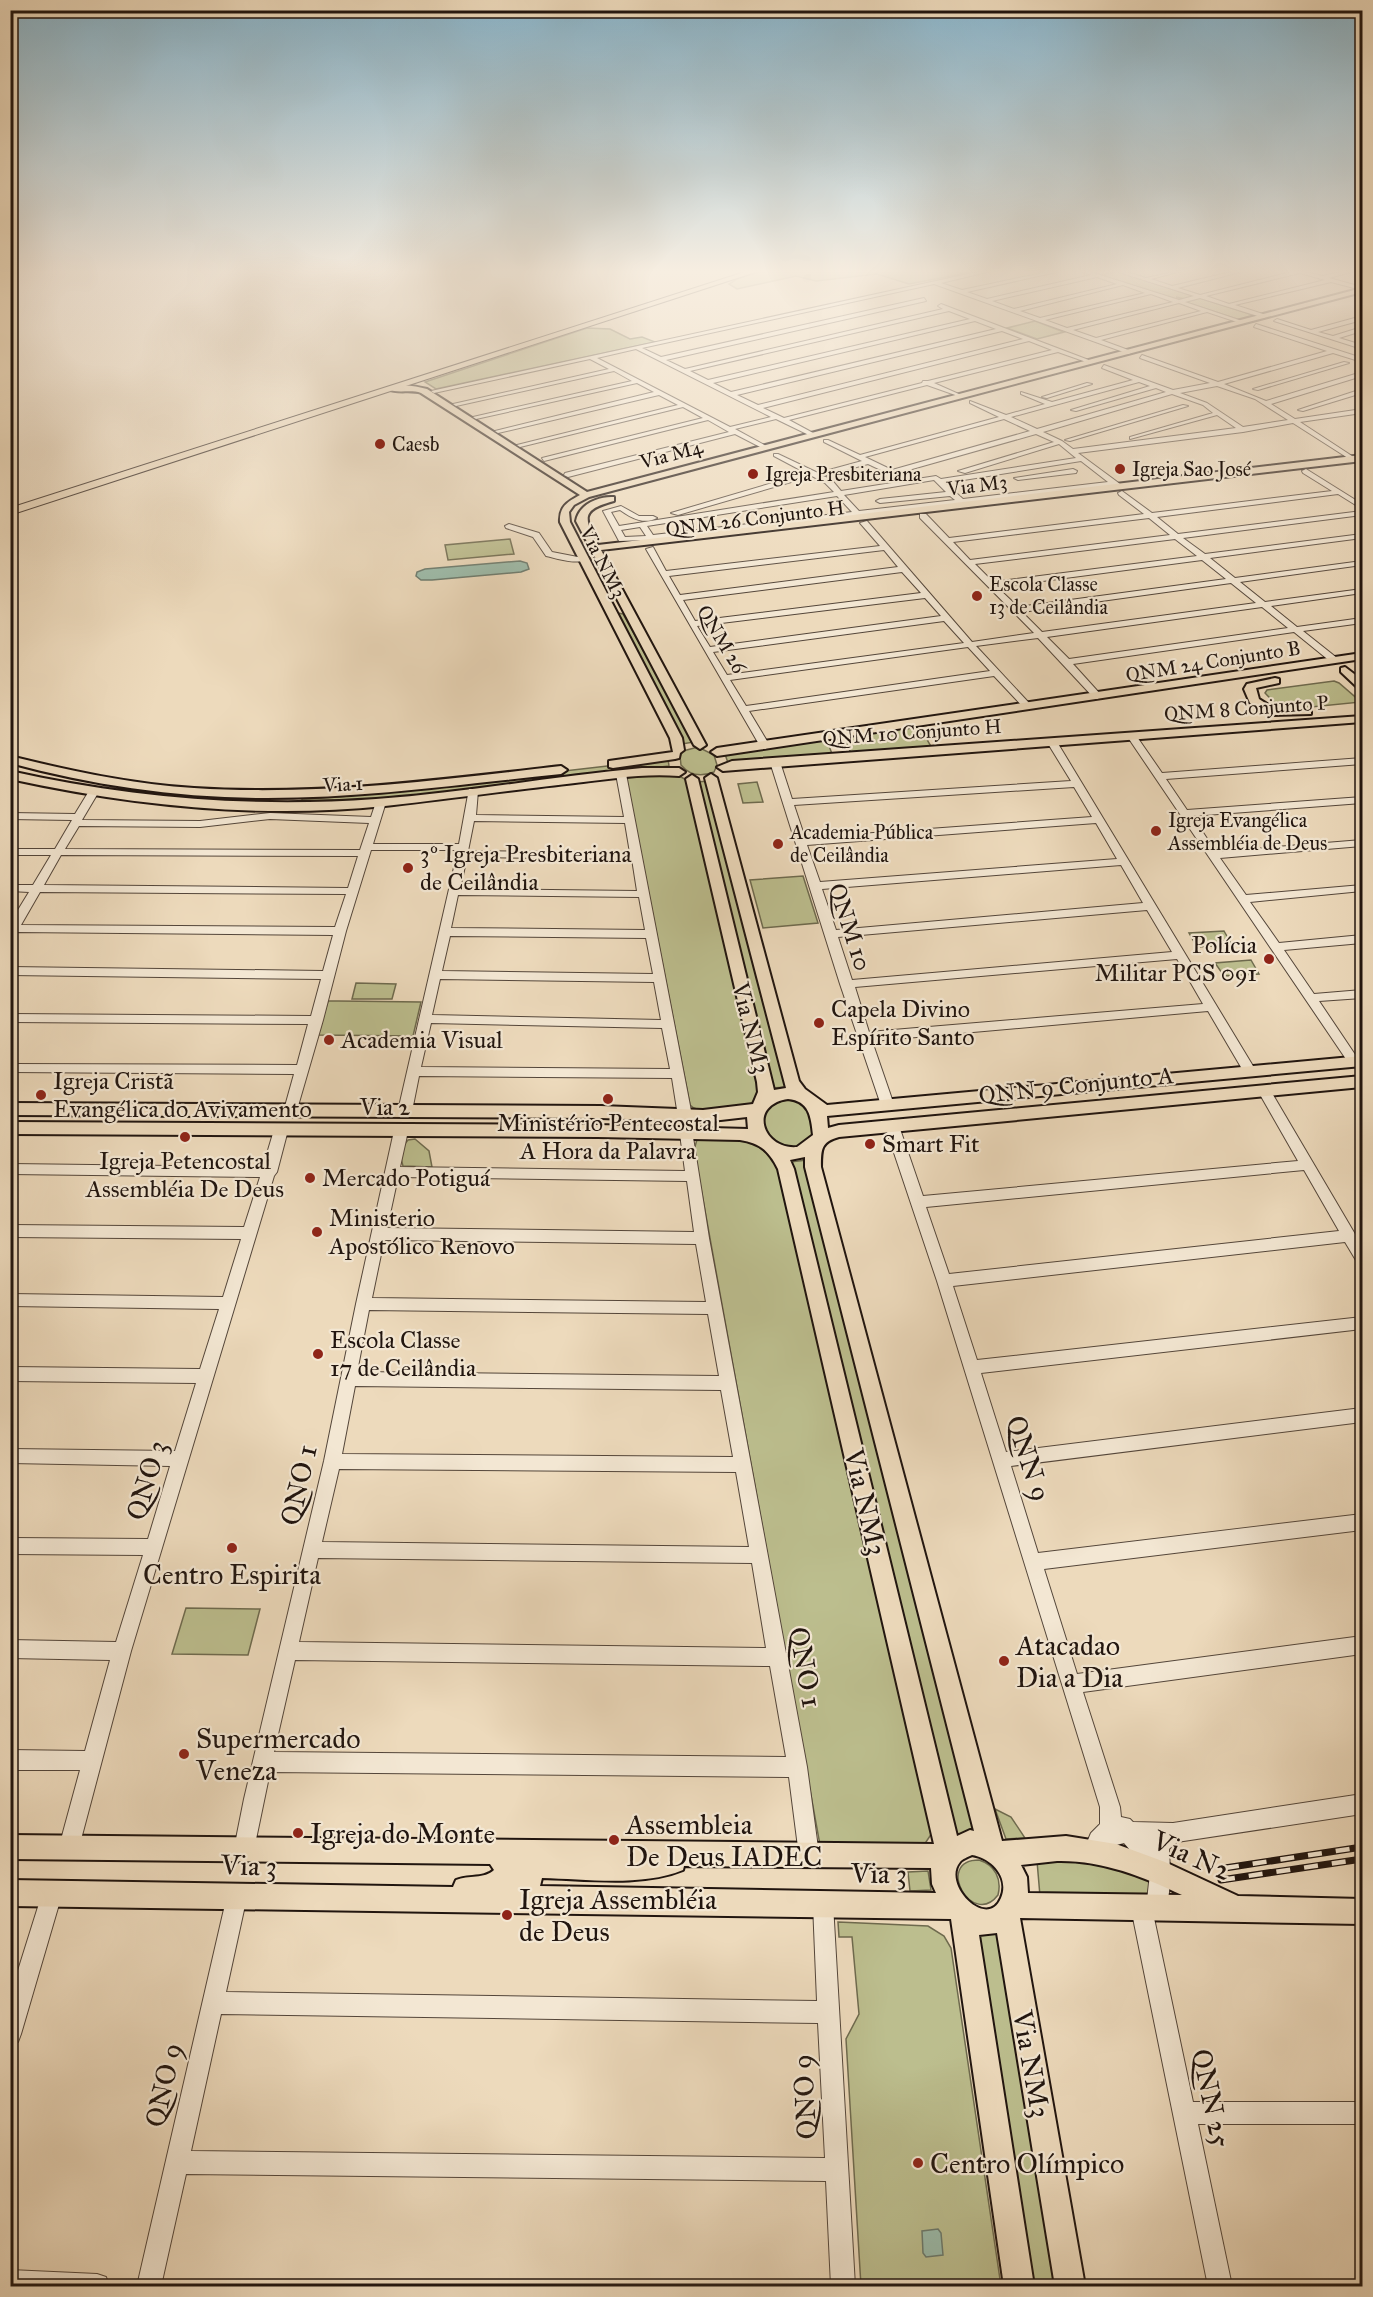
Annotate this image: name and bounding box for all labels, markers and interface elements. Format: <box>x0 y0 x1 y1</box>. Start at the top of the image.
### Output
place label: Caesb <box>392 432 440 456</box>
street label: Via M4 <box>636 434 706 474</box>
marker: Caesb <box>373 437 387 451</box>
place label: Igreja Sao José <box>1132 457 1252 482</box>
place label: Igreja Presbiteriana <box>765 462 922 487</box>
marker: Igreja Sao José <box>1113 462 1127 476</box>
marker: Igreja Presbiteriana <box>746 467 760 481</box>
street label: Via M3 <box>944 469 1009 501</box>
street label: QNM 26 Conjunto H <box>664 495 846 541</box>
street label: Via NM3 <box>574 521 631 602</box>
place label: Escola Classe 13 de Ceilândia <box>989 572 1109 619</box>
marker: Escola Classe 13 de Ceilândia <box>970 589 984 603</box>
street label: QNM 26 <box>692 600 752 678</box>
street label: QNM 24 Conjunto B <box>1124 635 1302 687</box>
street label: QNM 8 Conjunto P <box>1163 690 1329 726</box>
street label: QNM 10 Conjunto H <box>822 714 1002 750</box>
street label: Via 1 <box>321 771 364 797</box>
place label: Igreja Evangélica Assembléia de Deus <box>1167 808 1327 855</box>
place label: Academia Pública de Ceilândia <box>789 820 934 867</box>
marker: Igreja Evangélica Assembléia de Deus <box>1149 824 1163 838</box>
marker: Academia Pública de Ceilândia <box>771 837 785 851</box>
place label: 3º Igreja Presbiteriana de Ceilândia <box>420 839 632 897</box>
marker: 3º Igreja Presbiteriana de Ceilândia <box>401 861 415 875</box>
street label: QNM 10 <box>822 879 878 975</box>
place label: Polícia Militar PCS 091 <box>1095 930 1258 988</box>
marker: Polícia Militar PCS 091 <box>1262 952 1276 966</box>
street label: Via NM3 <box>725 978 777 1077</box>
place label: Capela Divino Espírito Santo <box>831 994 975 1052</box>
marker: Capela Divino Espírito Santo <box>812 1016 826 1030</box>
place label: Academia Visual <box>340 1025 503 1055</box>
marker: Academia Visual <box>322 1033 336 1047</box>
street label: QNN 9 Conjunto A <box>977 1060 1175 1110</box>
place label: Igreja Cristã Evangélica do Avivamento <box>53 1066 312 1124</box>
marker: Igreja Cristã Evangélica do Avivamento <box>34 1088 48 1102</box>
street label: Via 2 <box>359 1092 410 1122</box>
marker: Ministério Pentecostal A Hora da Palavra <box>601 1092 615 1106</box>
place label: Ministério Pentecostal A Hora da Palavra <box>497 1108 719 1166</box>
place label: Smart Fit <box>882 1129 980 1159</box>
marker: Igreja Petencostal Assembléia De Deus <box>178 1130 192 1144</box>
marker: Smart Fit <box>863 1137 877 1151</box>
place label: Igreja Petencostal Assembléia De Deus <box>85 1146 284 1204</box>
place label: Mercado Potiguá <box>322 1163 491 1193</box>
marker: Mercado Potiguá <box>303 1171 317 1185</box>
place label: Ministerio Apostólico Renovo <box>328 1203 515 1261</box>
marker: Ministerio Apostólico Renovo <box>310 1225 324 1239</box>
place label: Escola Classe 17 de Ceilândia <box>330 1325 477 1383</box>
marker: Escola Classe 17 de Ceilândia <box>311 1347 325 1361</box>
street label: QNN 9 <box>998 1411 1059 1505</box>
street label: QNO 3 <box>118 1436 175 1524</box>
street label: QNO 1 <box>272 1442 325 1529</box>
street label: Via NM3 <box>836 1444 895 1559</box>
marker: Centro Espirita <box>225 1541 239 1555</box>
place label: Centro Espirita <box>143 1557 321 1592</box>
street label: QNO 1 <box>781 1624 830 1710</box>
place label: Atacadao Dia a Dia <box>1015 1628 1123 1695</box>
marker: Atacadao Dia a Dia <box>997 1654 1011 1668</box>
place label: Supermercado Veneza <box>195 1721 361 1788</box>
marker: Supermercado Veneza <box>177 1747 191 1761</box>
place label: Assembleia De Deus IADEC <box>625 1807 822 1874</box>
place label: Igreja do Monte <box>310 1816 495 1851</box>
street label: Via N2 <box>1146 1822 1237 1888</box>
marker: Igreja do Monte <box>291 1826 305 1840</box>
marker: Assembleia De Deus IADEC <box>607 1833 621 1847</box>
street label: Via 3 <box>219 1847 278 1884</box>
street label: Via 3 <box>850 1855 907 1891</box>
place label: Igreja Assembléia de Deus <box>519 1882 717 1949</box>
marker: Igreja Assembléia de Deus <box>500 1908 514 1922</box>
street label: Via NM3 <box>1005 2007 1058 2121</box>
street label: QNO 9 <box>137 2040 190 2131</box>
street label: QNN 25 <box>1184 2046 1239 2150</box>
street label: QNO 9 <box>785 2053 824 2141</box>
place label: Centro Olímpico <box>930 2146 1124 2181</box>
marker: Centro Olímpico <box>911 2156 925 2170</box>

